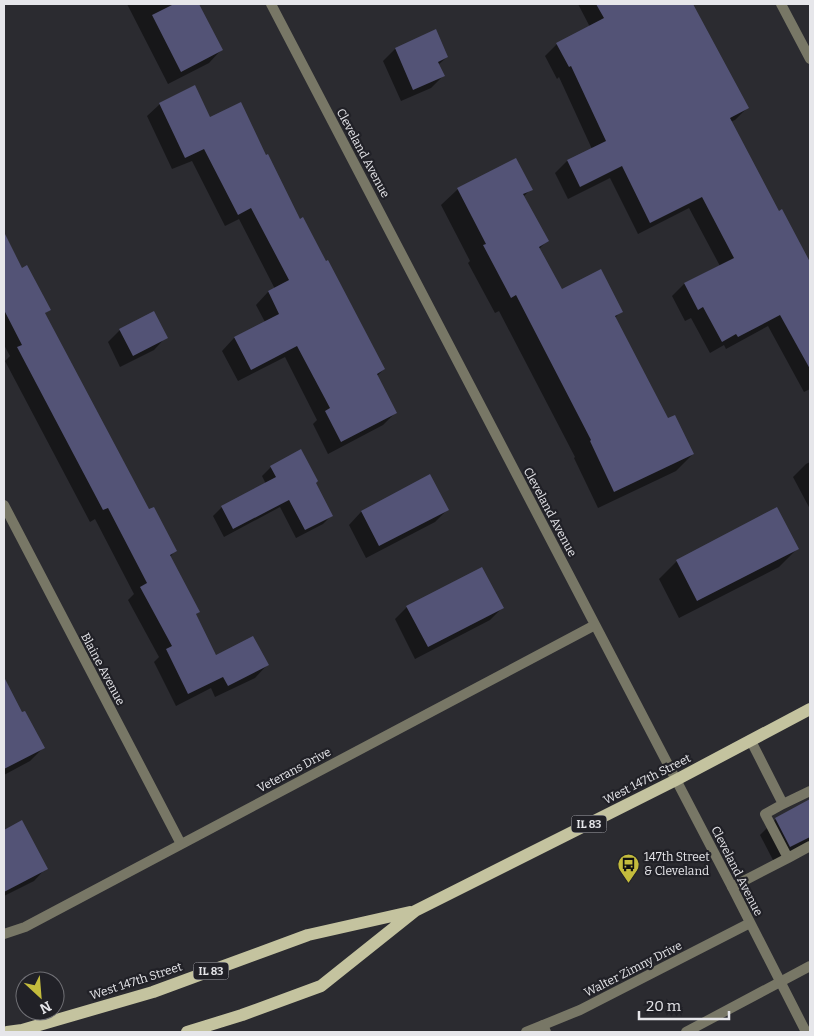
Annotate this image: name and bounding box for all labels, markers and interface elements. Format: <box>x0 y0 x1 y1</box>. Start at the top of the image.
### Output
street label: Cleveland Avenue <box>334 106 392 200</box>
street label: Cleveland Avenue <box>521 465 579 559</box>
street label: Blaine Avenue <box>78 630 128 708</box>
street label: Veterans Drive <box>255 745 333 795</box>
street label: West 147th Street <box>601 751 694 807</box>
road number: IL 83 <box>572 816 606 832</box>
street label: Cleveland Avenue <box>708 824 766 918</box>
place label: 147th Street & Cleveland <box>644 850 710 878</box>
bus stop icon: 147th Street & Cleveland <box>616 852 640 883</box>
street label: Walter Zimny Drive <box>582 938 684 1000</box>
street label: West 147th Street <box>88 959 185 1003</box>
road number: IL 83 <box>194 962 228 979</box>
north arrow <box>15 971 65 1021</box>
scale bar <box>639 988 729 1020</box>
text: N <box>37 997 54 1017</box>
text: 20 m <box>646 997 682 1015</box>

